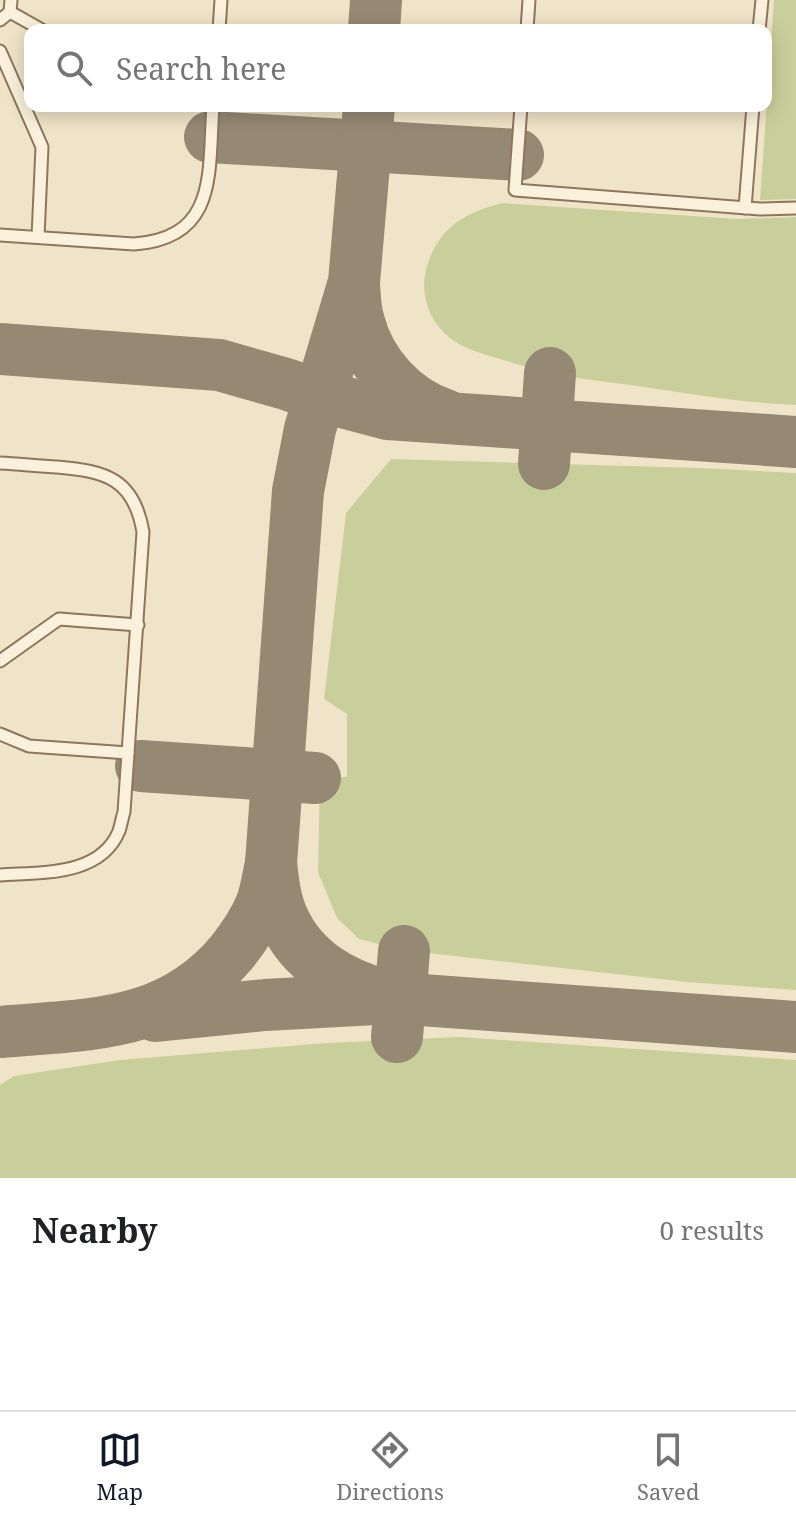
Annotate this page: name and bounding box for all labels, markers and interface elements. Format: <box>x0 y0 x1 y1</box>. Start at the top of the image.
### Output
search box <box>24 24 772 112</box>
icon: search <box>52 46 96 90</box>
text: Search here <box>116 48 286 89</box>
text: Nearby <box>32 1207 158 1253</box>
text: 0 results <box>659 1212 764 1248</box>
tab: Map <box>97 1428 143 1506</box>
tab: Directions <box>336 1428 444 1506</box>
tab: Saved <box>637 1428 699 1506</box>

